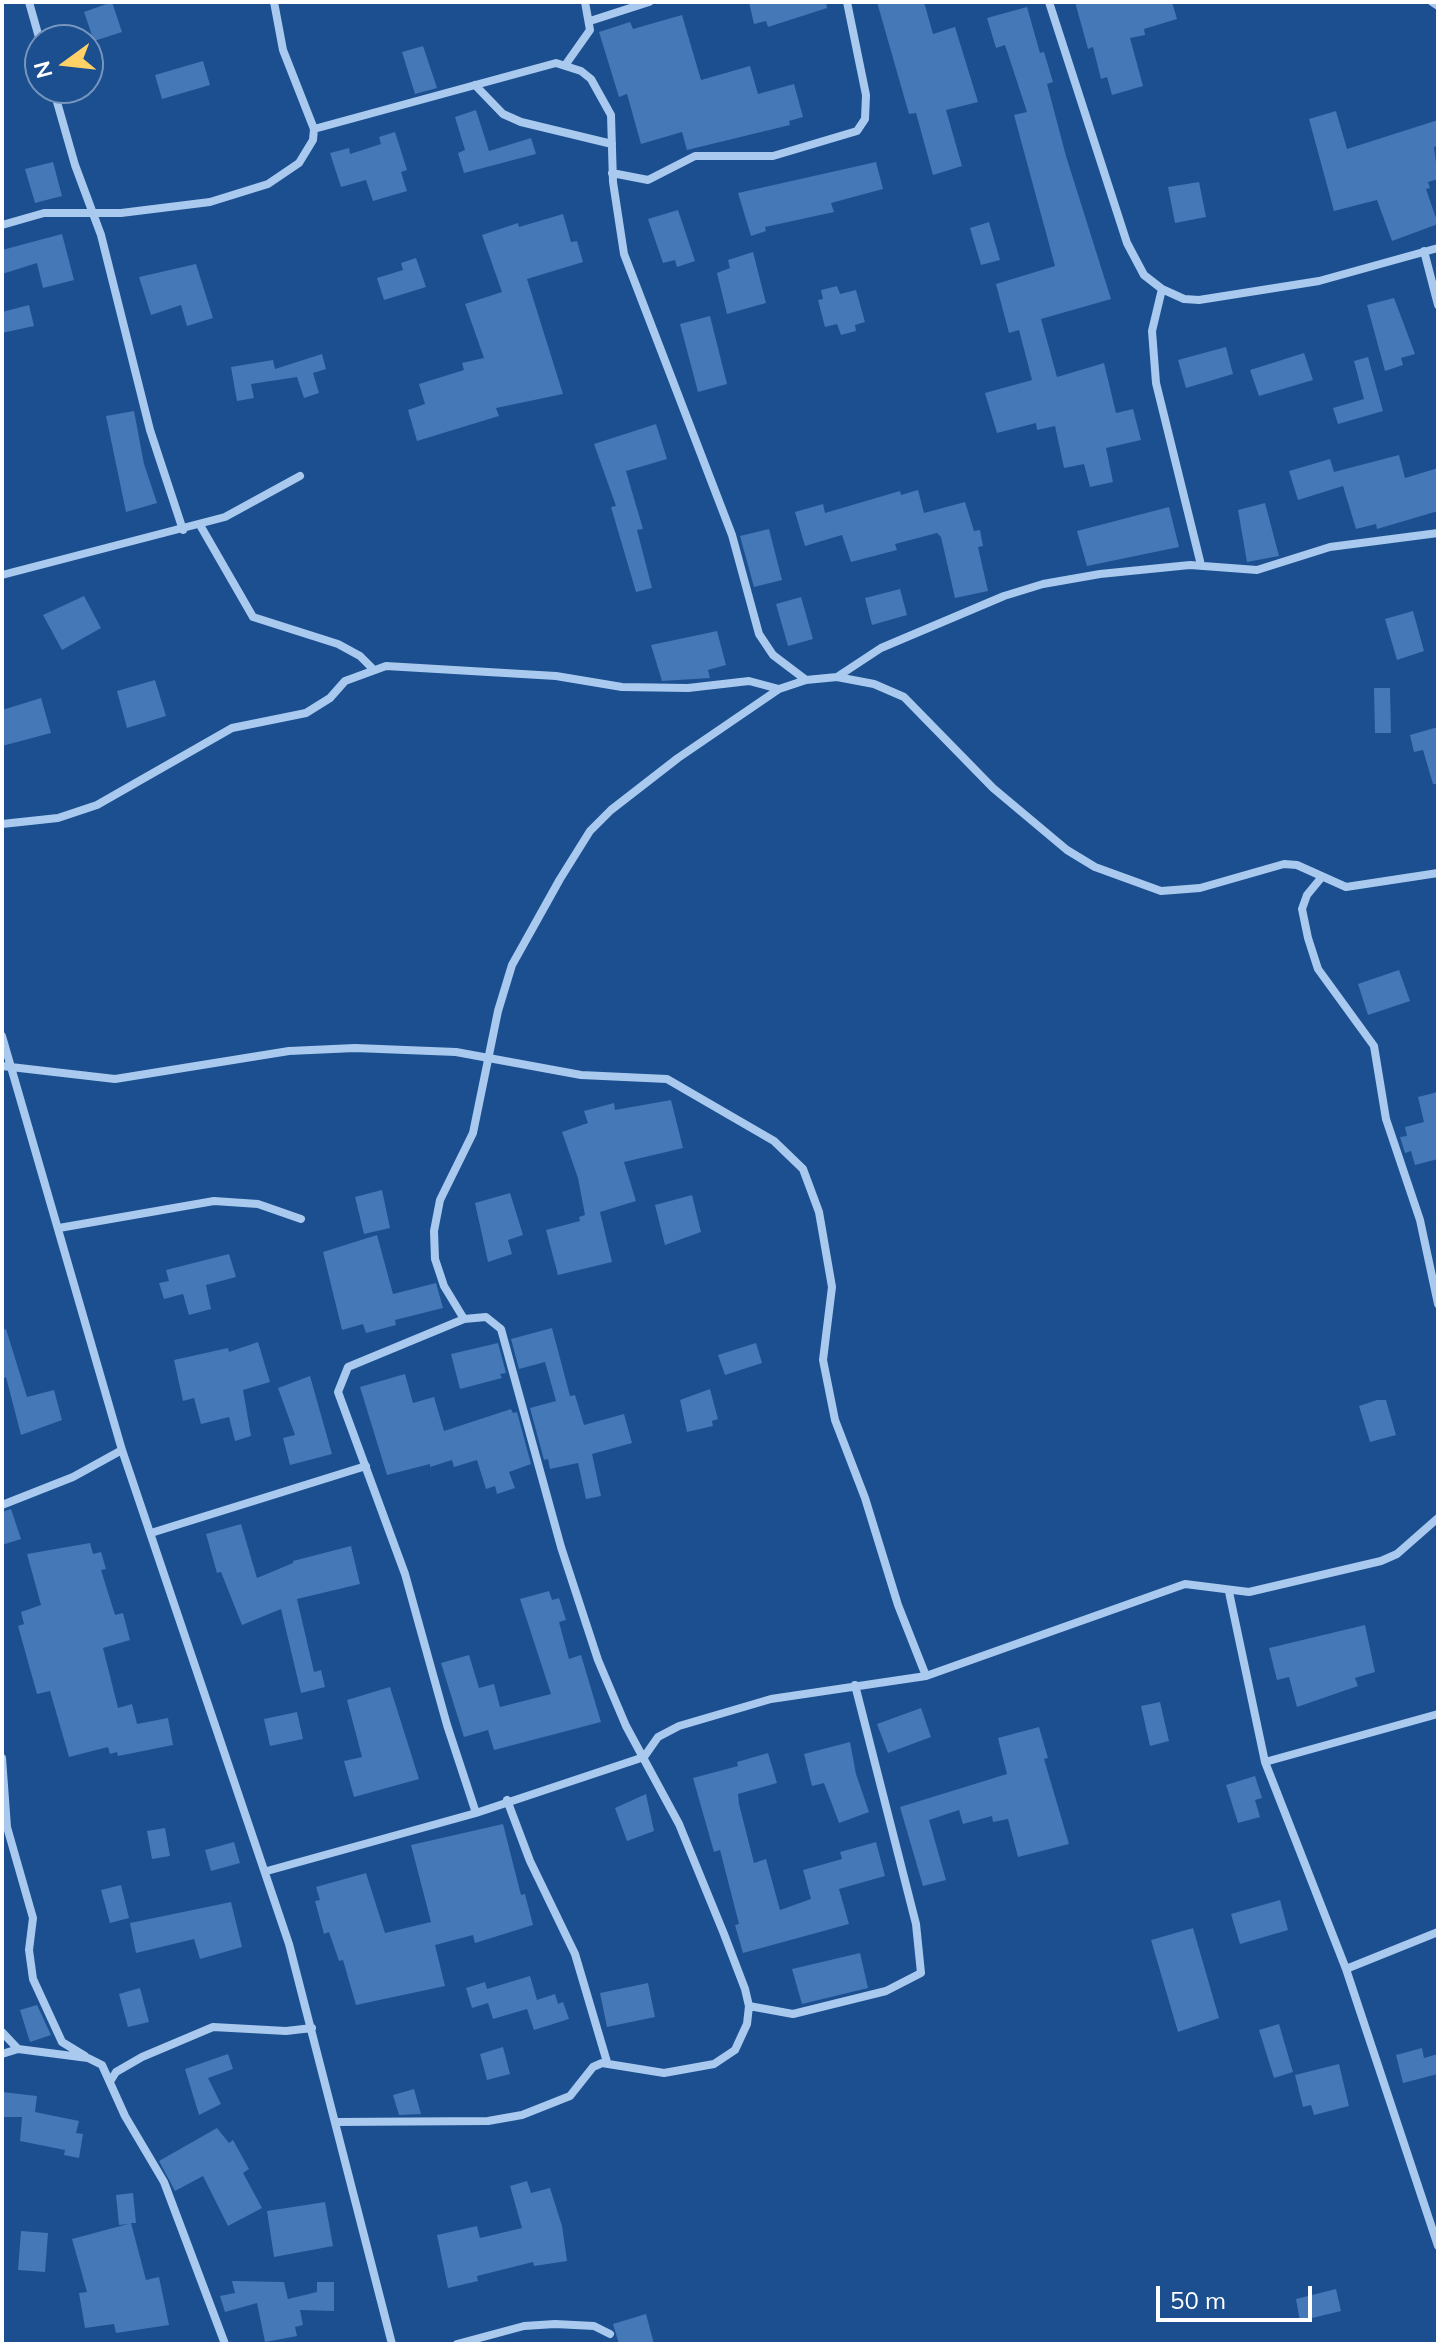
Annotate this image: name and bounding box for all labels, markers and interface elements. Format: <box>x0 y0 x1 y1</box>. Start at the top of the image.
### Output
north arrow <box>24 24 104 104</box>
text: N <box>27 58 58 81</box>
scale bar <box>1160 2270 1316 2320</box>
text: 50 m <box>1170 2285 1226 2315</box>

